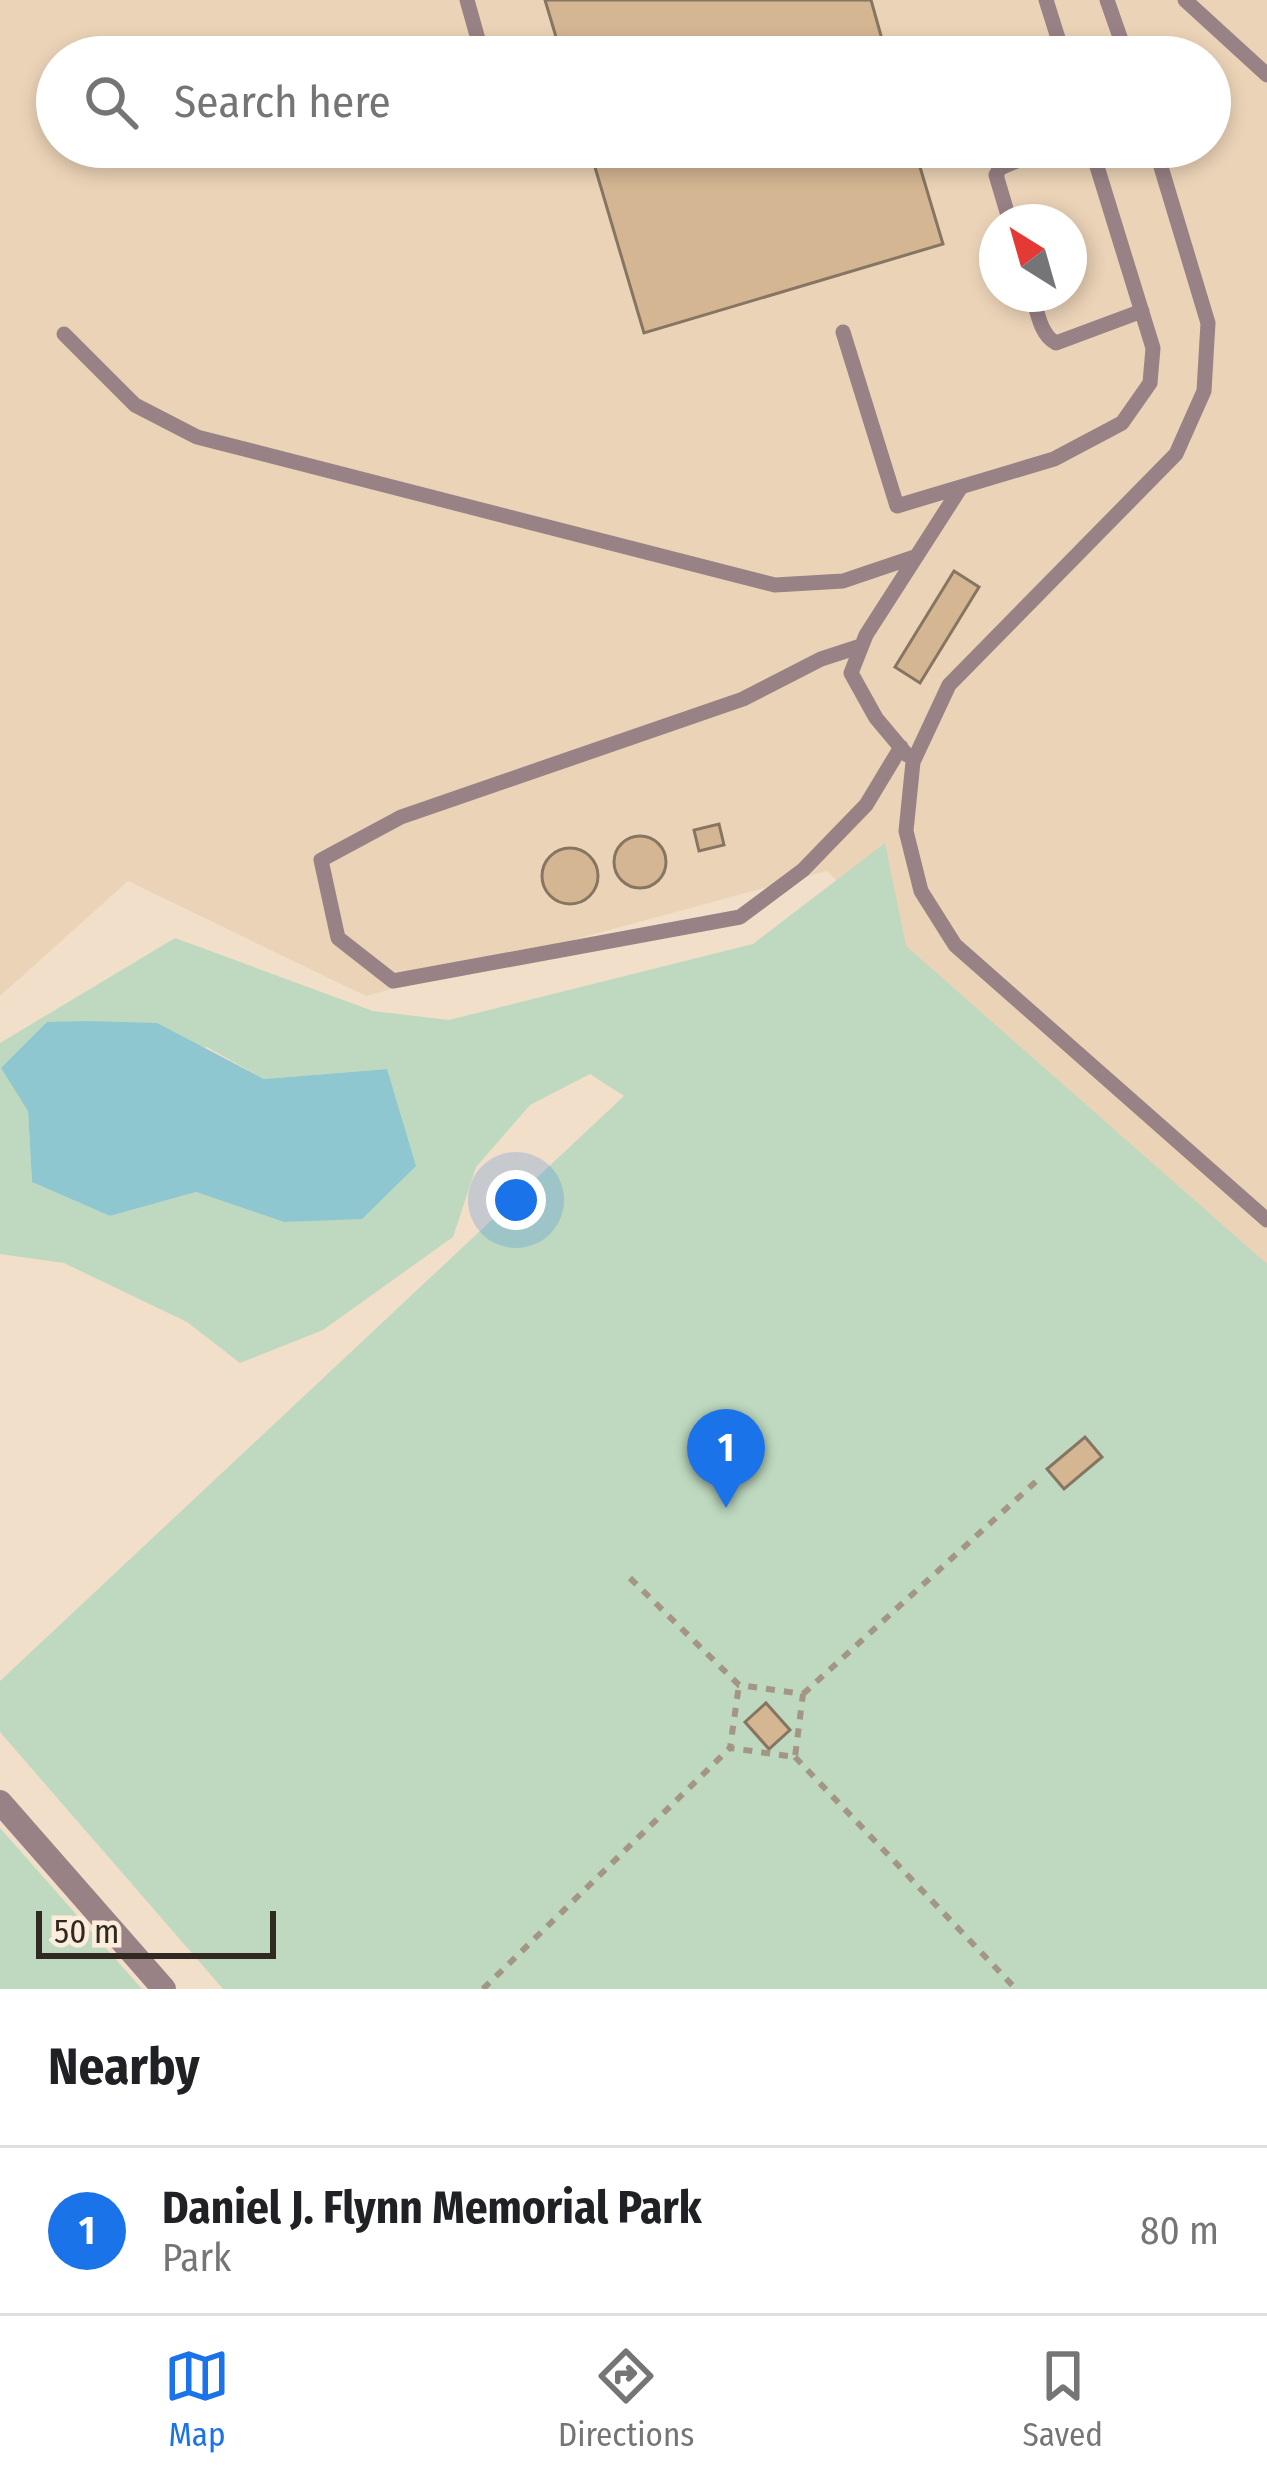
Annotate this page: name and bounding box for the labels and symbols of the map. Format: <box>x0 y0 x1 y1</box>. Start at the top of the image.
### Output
north arrow <box>979 204 1087 312</box>
your location <box>486 1170 546 1230</box>
pin: 1 <box>687 1409 765 1508</box>
scale bar <box>36 1905 276 1958</box>

